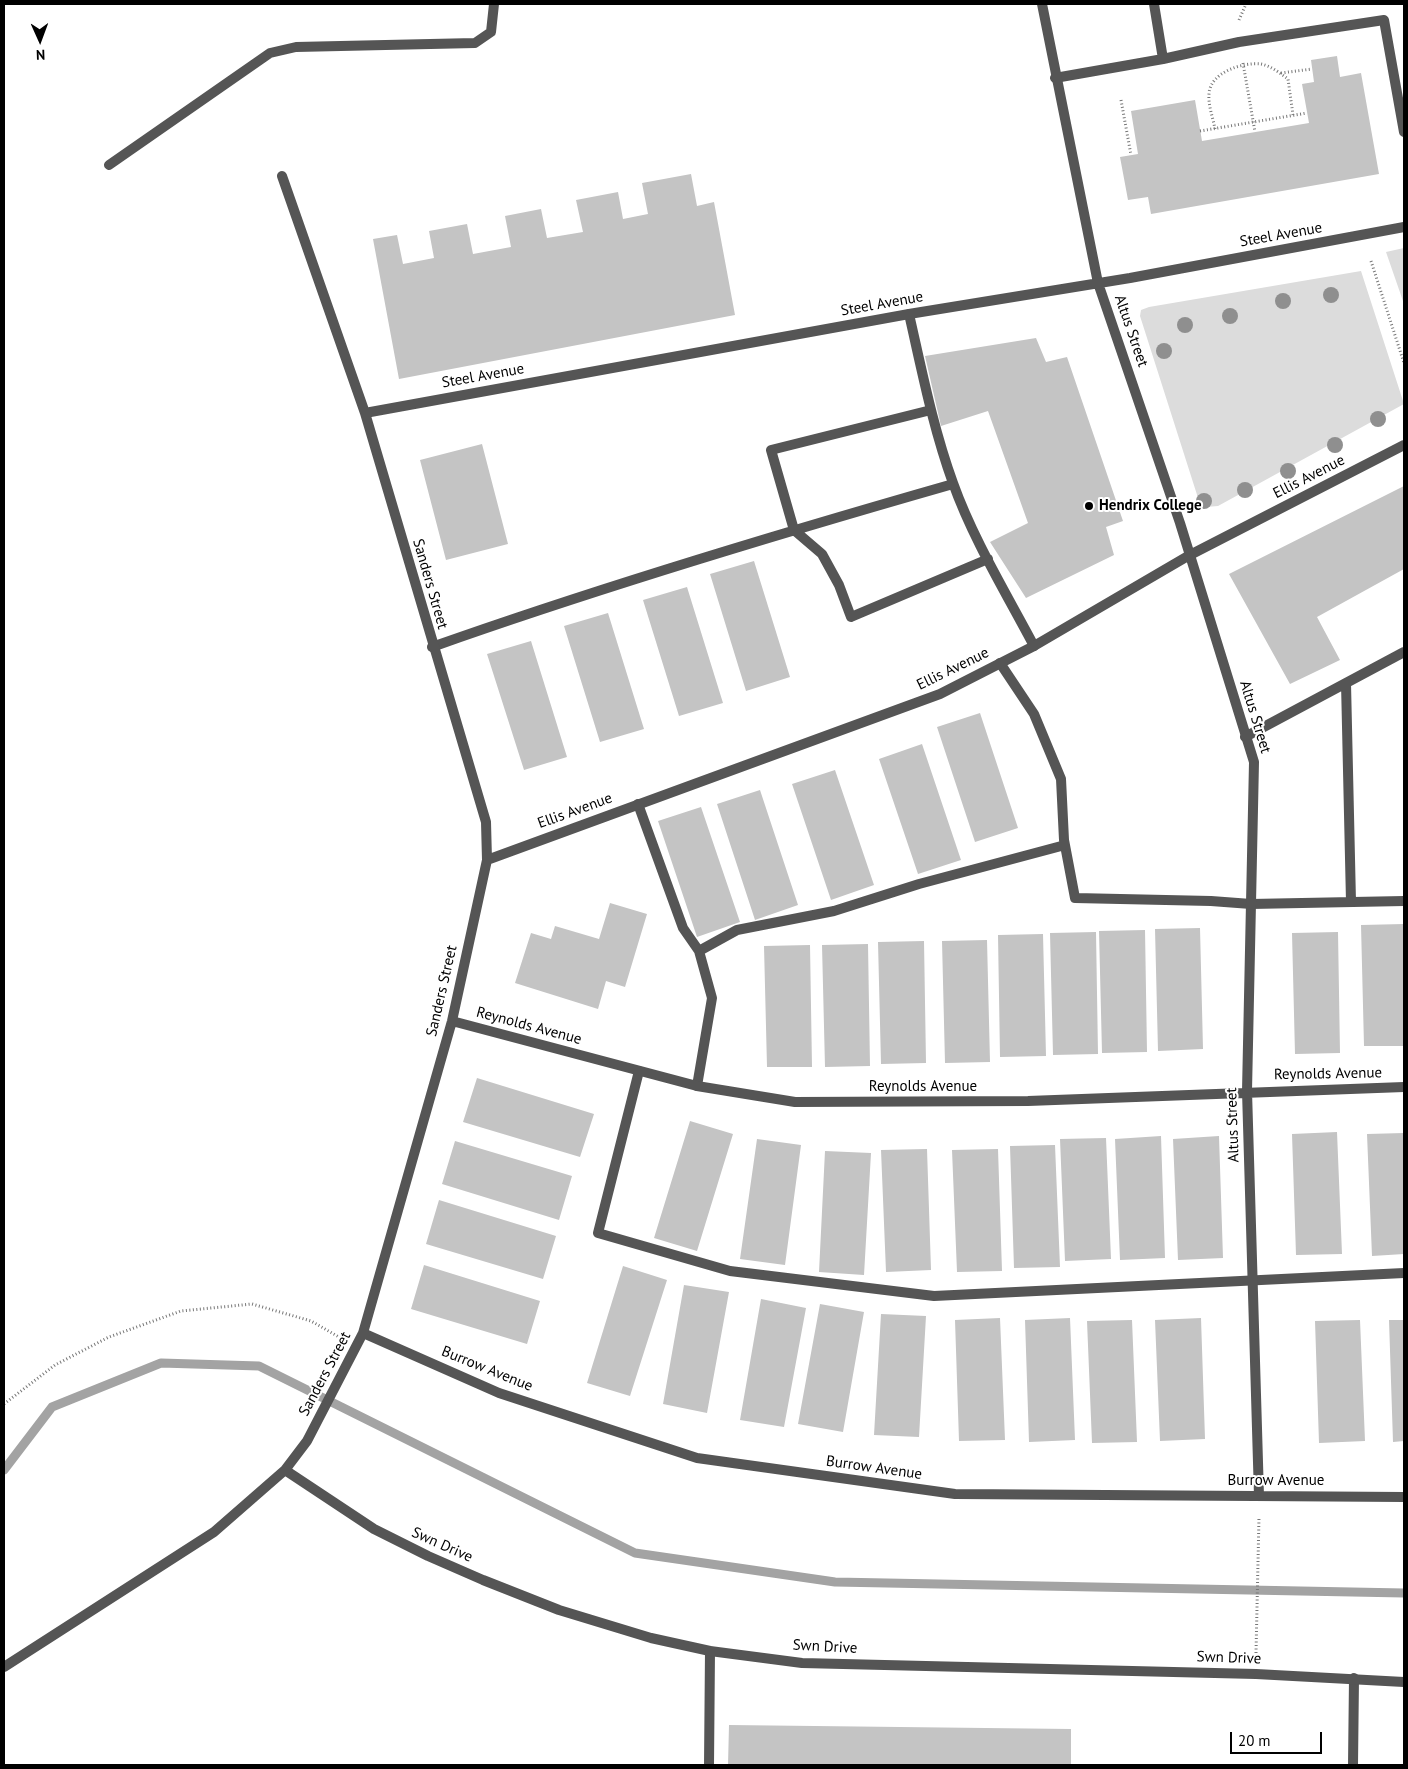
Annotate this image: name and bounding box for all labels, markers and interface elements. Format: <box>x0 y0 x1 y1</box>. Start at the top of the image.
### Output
north arrow <box>15 15 65 65</box>
text: N <box>36 46 45 64</box>
street label: Steel Avenue <box>1238 219 1324 251</box>
street label: Steel Avenue <box>839 288 925 320</box>
street label: Altus Street <box>1110 293 1152 369</box>
street label: Steel Avenue <box>440 360 526 392</box>
street label: Ellis Avenue <box>1270 451 1348 503</box>
place label: Hendrix College <box>1099 497 1202 515</box>
marker: Hendrix College <box>1083 500 1095 512</box>
street label: Sanders Street <box>409 537 451 631</box>
street label: Ellis Avenue <box>914 644 992 694</box>
street label: Altus Street <box>1235 679 1275 755</box>
street label: Ellis Avenue <box>535 789 615 833</box>
street label: Sanders Street <box>423 944 461 1038</box>
street label: Reynolds Avenue <box>474 1003 584 1049</box>
street label: Reynolds Avenue <box>1274 1064 1382 1084</box>
street label: Reynolds Avenue <box>869 1078 977 1096</box>
street label: Altus Street <box>1223 1087 1243 1163</box>
street label: Sanders Street <box>295 1329 355 1419</box>
street label: Burrow Avenue <box>439 1343 535 1395</box>
street label: Burrow Avenue <box>825 1452 923 1484</box>
street label: Burrow Avenue <box>1228 1472 1324 1490</box>
street label: Swn Drive <box>409 1524 475 1566</box>
street label: Swn Drive <box>792 1636 858 1658</box>
street label: Swn Drive <box>1196 1648 1262 1668</box>
scale bar <box>1233 1722 1326 1754</box>
text: 20 m <box>1238 1731 1271 1750</box>

